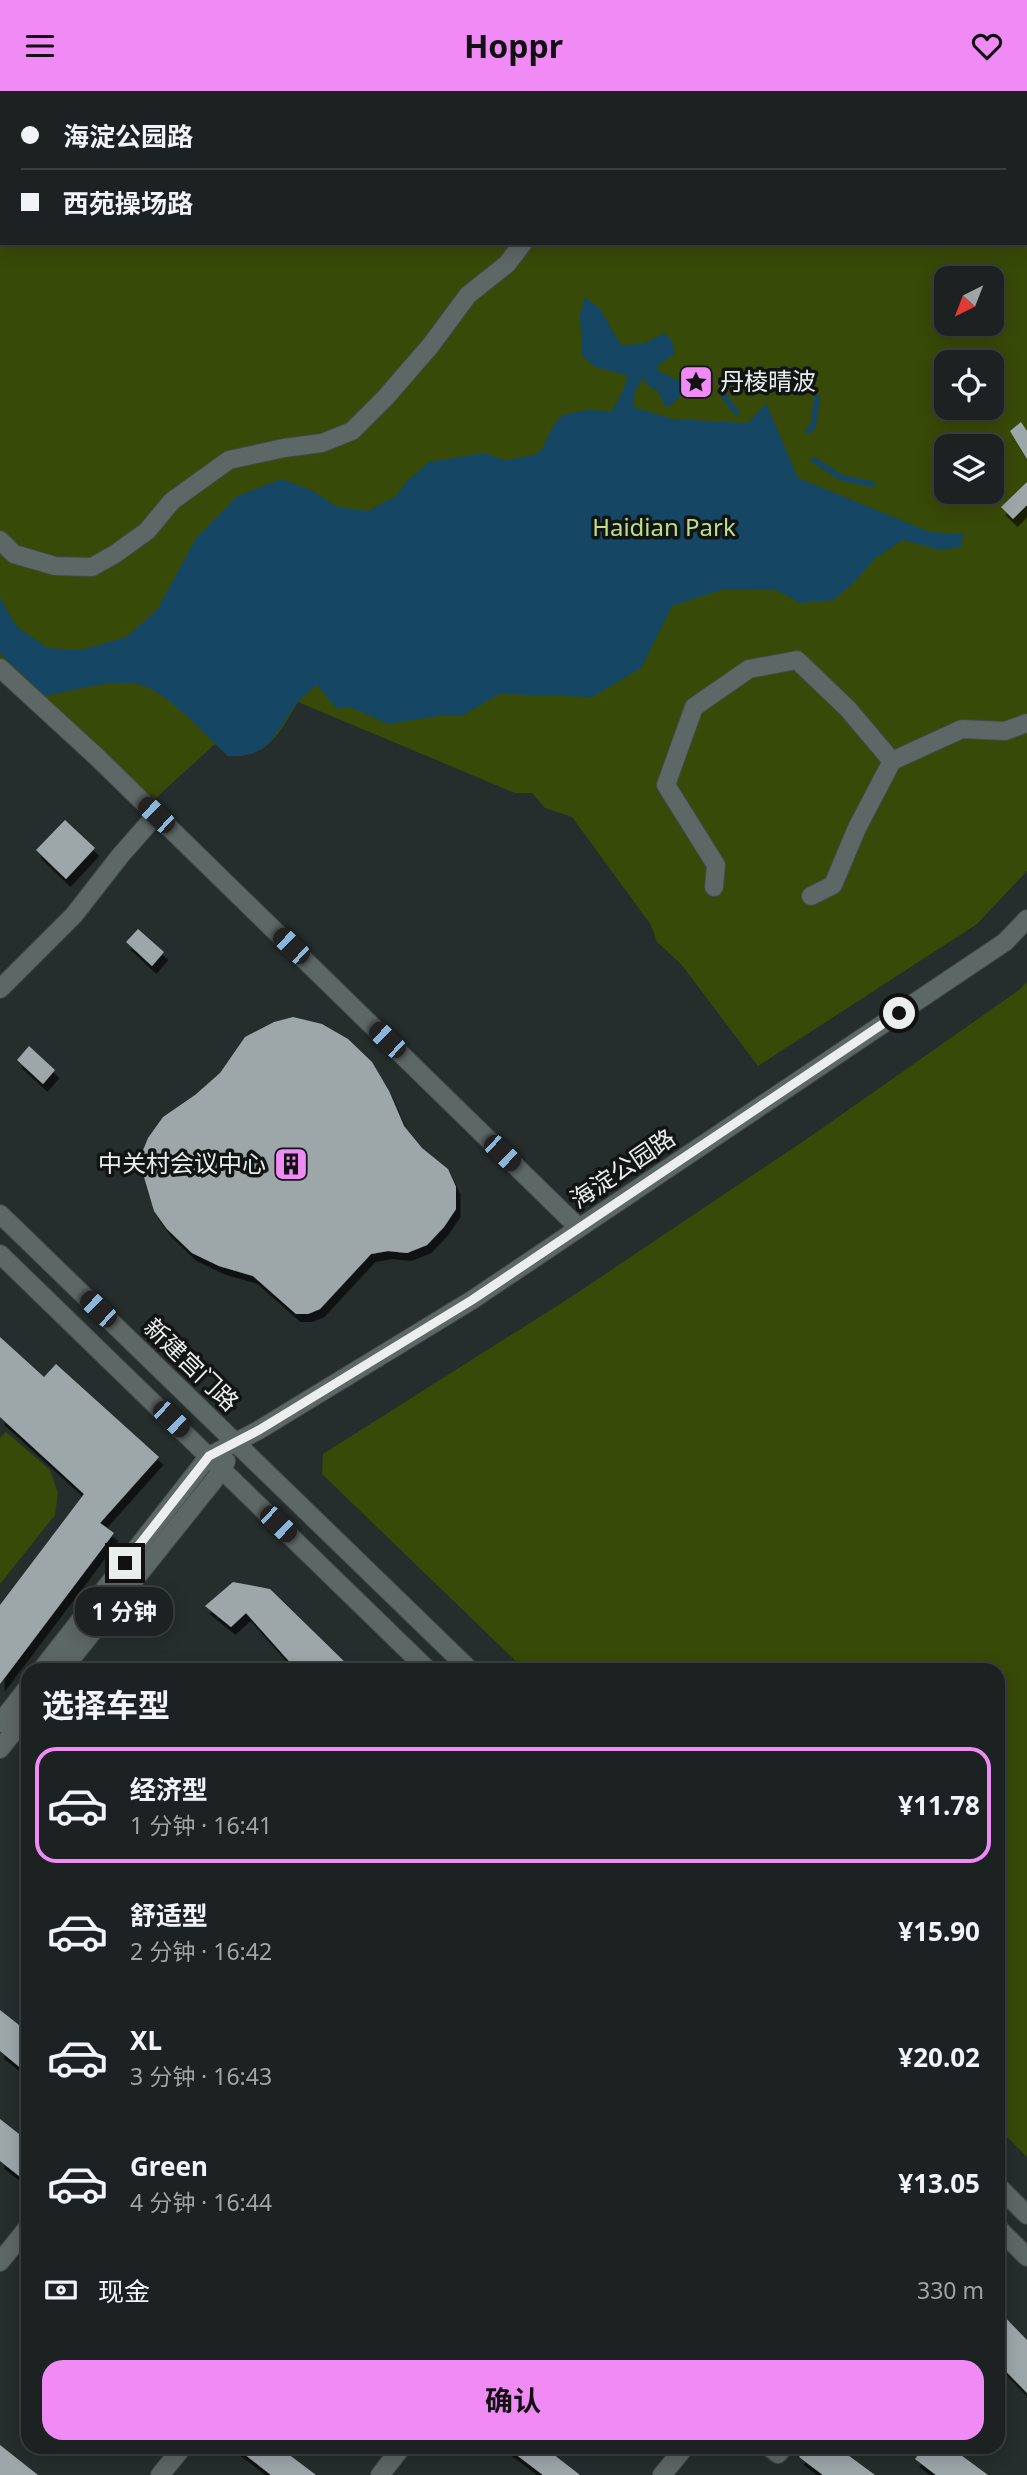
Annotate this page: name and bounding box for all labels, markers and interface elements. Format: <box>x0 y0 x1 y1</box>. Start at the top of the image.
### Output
text: Hoppr <box>464 24 563 67</box>
icon: menu <box>21 27 59 65</box>
icon: heart <box>968 27 1006 65</box>
text: 海淀公园路 <box>63 118 193 154</box>
text: 西苑操场路 <box>63 185 193 221</box>
north arrow <box>934 266 1004 336</box>
map controls <box>934 266 1004 504</box>
button: locate <box>934 350 1004 420</box>
place icon: 丹棱晴波 <box>677 363 715 401</box>
place label: 丹棱晴波 <box>720 364 816 397</box>
button: layers <box>934 434 1004 504</box>
park label: Haidian Park <box>592 510 736 543</box>
car <box>134 793 179 837</box>
car <box>269 924 314 968</box>
route start <box>883 997 915 1029</box>
car <box>365 1018 410 1062</box>
street label: 海淀公园路 <box>563 1121 681 1215</box>
car <box>480 1131 525 1175</box>
building icon: 中关村会议中心 <box>272 1145 310 1183</box>
place label: 中关村会议中心 <box>98 1146 266 1179</box>
car <box>76 1287 121 1331</box>
street label: 新建宫门路 <box>137 1310 247 1417</box>
car <box>149 1397 194 1441</box>
car <box>256 1502 301 1546</box>
route end <box>109 1547 141 1579</box>
callout: 1 分钟 <box>76 1587 174 1637</box>
text: 1 分钟 <box>91 1595 157 1627</box>
text: 选择车型 <box>42 1683 170 1726</box>
text: 经济型 <box>130 1771 208 1807</box>
icon: car <box>46 1774 109 1837</box>
text: ¥11.78 <box>898 1787 980 1823</box>
text: 1 分钟 · 16:41 <box>130 1809 272 1841</box>
text: 舒适型 <box>130 1897 208 1933</box>
icon: car <box>46 1900 109 1963</box>
text: ¥15.90 <box>898 1913 980 1949</box>
text: 2 分钟 · 16:42 <box>130 1935 272 1967</box>
text: XL <box>130 2022 162 2058</box>
icon: car <box>46 2026 109 2089</box>
text: ¥20.02 <box>898 2039 980 2075</box>
text: 3 分钟 · 16:43 <box>130 2060 272 2092</box>
text: Green <box>130 2148 208 2184</box>
icon: car <box>46 2152 109 2215</box>
text: ¥13.05 <box>898 2165 980 2201</box>
text: 4 分钟 · 16:44 <box>130 2186 272 2218</box>
icon: cash <box>42 2271 80 2309</box>
text: 现金 <box>98 2273 150 2309</box>
text: 330 m <box>917 2274 984 2306</box>
button: 确认 <box>42 2360 984 2440</box>

